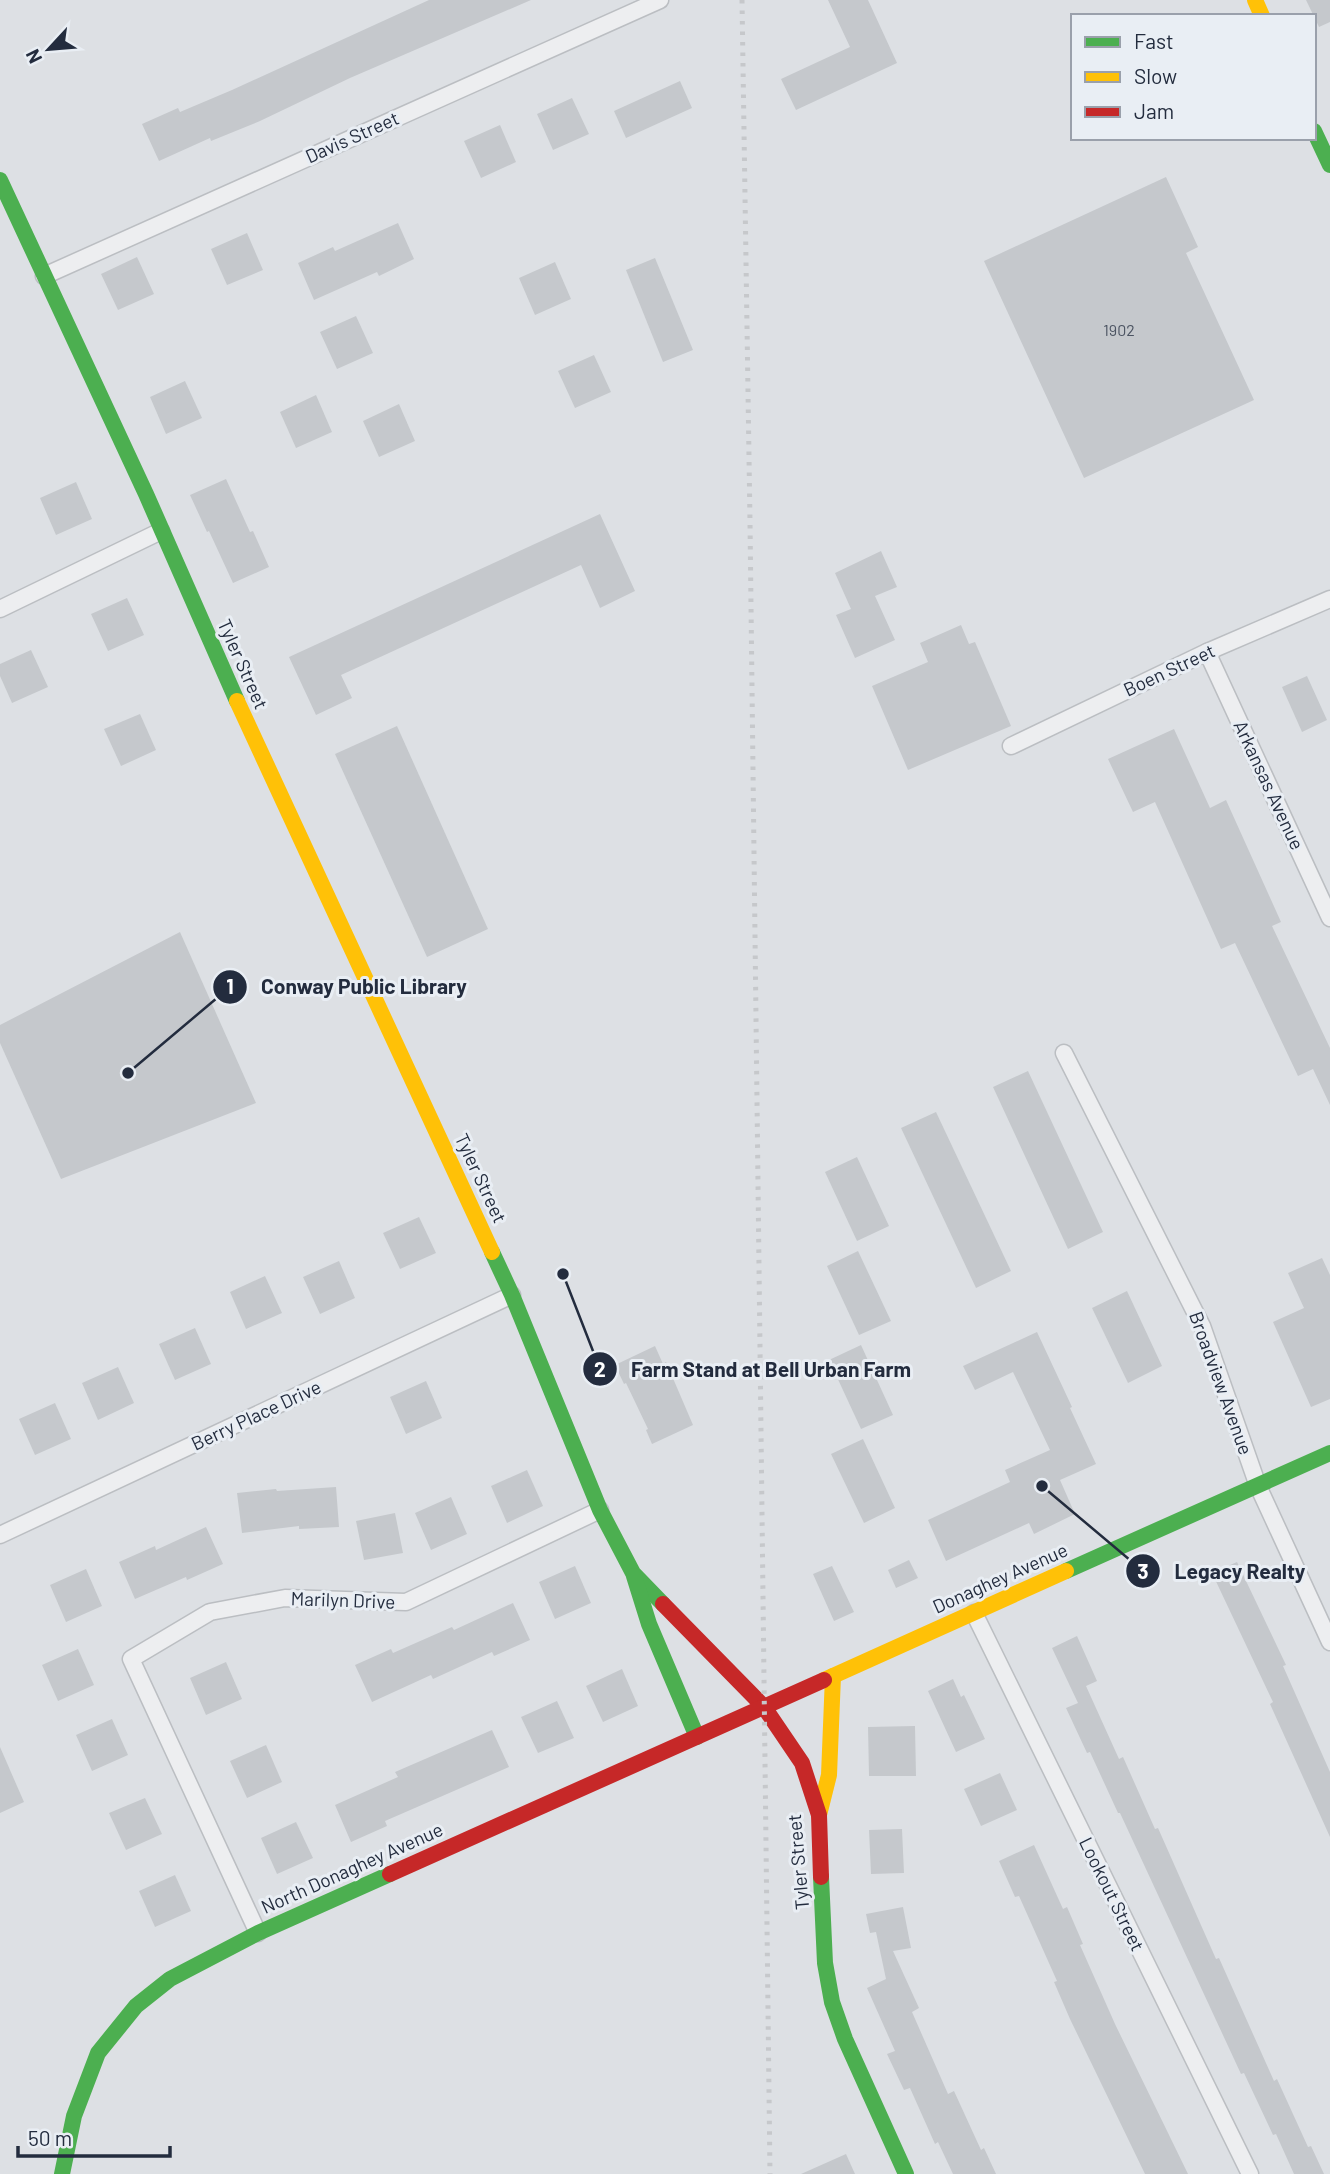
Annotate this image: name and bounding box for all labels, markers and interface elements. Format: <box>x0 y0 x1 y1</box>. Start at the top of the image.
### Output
north arrow <box>14 14 84 84</box>
legend <box>1071 14 1316 140</box>
text: Fast <box>1134 28 1174 53</box>
text: N <box>20 46 46 67</box>
text: Slow <box>1134 63 1177 88</box>
text: Jam <box>1134 98 1174 123</box>
street label: Davis Street <box>301 106 402 167</box>
house number: 1902 <box>1103 320 1135 339</box>
street label: Tyler Street <box>213 615 273 712</box>
street label: Boen Street <box>1119 638 1218 701</box>
street label: Arkansas Avenue <box>1229 717 1309 853</box>
callout: Conway Public Library <box>212 966 481 1008</box>
text: 1 <box>226 973 234 998</box>
text: Conway Public Library <box>261 973 467 998</box>
street label: Tyler Street <box>451 1129 512 1226</box>
street label: Broadview Avenue <box>1185 1308 1258 1458</box>
callout: Farm Stand at Bell Urban Farm <box>582 1348 925 1390</box>
text: 2 <box>594 1356 606 1381</box>
text: Farm Stand at Bell Urban Farm <box>631 1356 911 1381</box>
street label: Berry Place Drive <box>187 1374 324 1455</box>
street label: Donaghey Avenue <box>929 1538 1071 1618</box>
callout: Legacy Realty <box>1126 1550 1320 1592</box>
text: 3 <box>1137 1558 1149 1583</box>
text: Legacy Realty <box>1175 1558 1306 1583</box>
street label: Marilyn Drive <box>290 1586 396 1613</box>
street label: Tyler Street <box>782 1813 813 1911</box>
street label: North Donaghey Avenue <box>257 1817 446 1918</box>
street label: Lookout Street <box>1075 1833 1150 1954</box>
scale bar <box>18 2114 170 2158</box>
text: 50 m <box>28 2125 72 2150</box>

